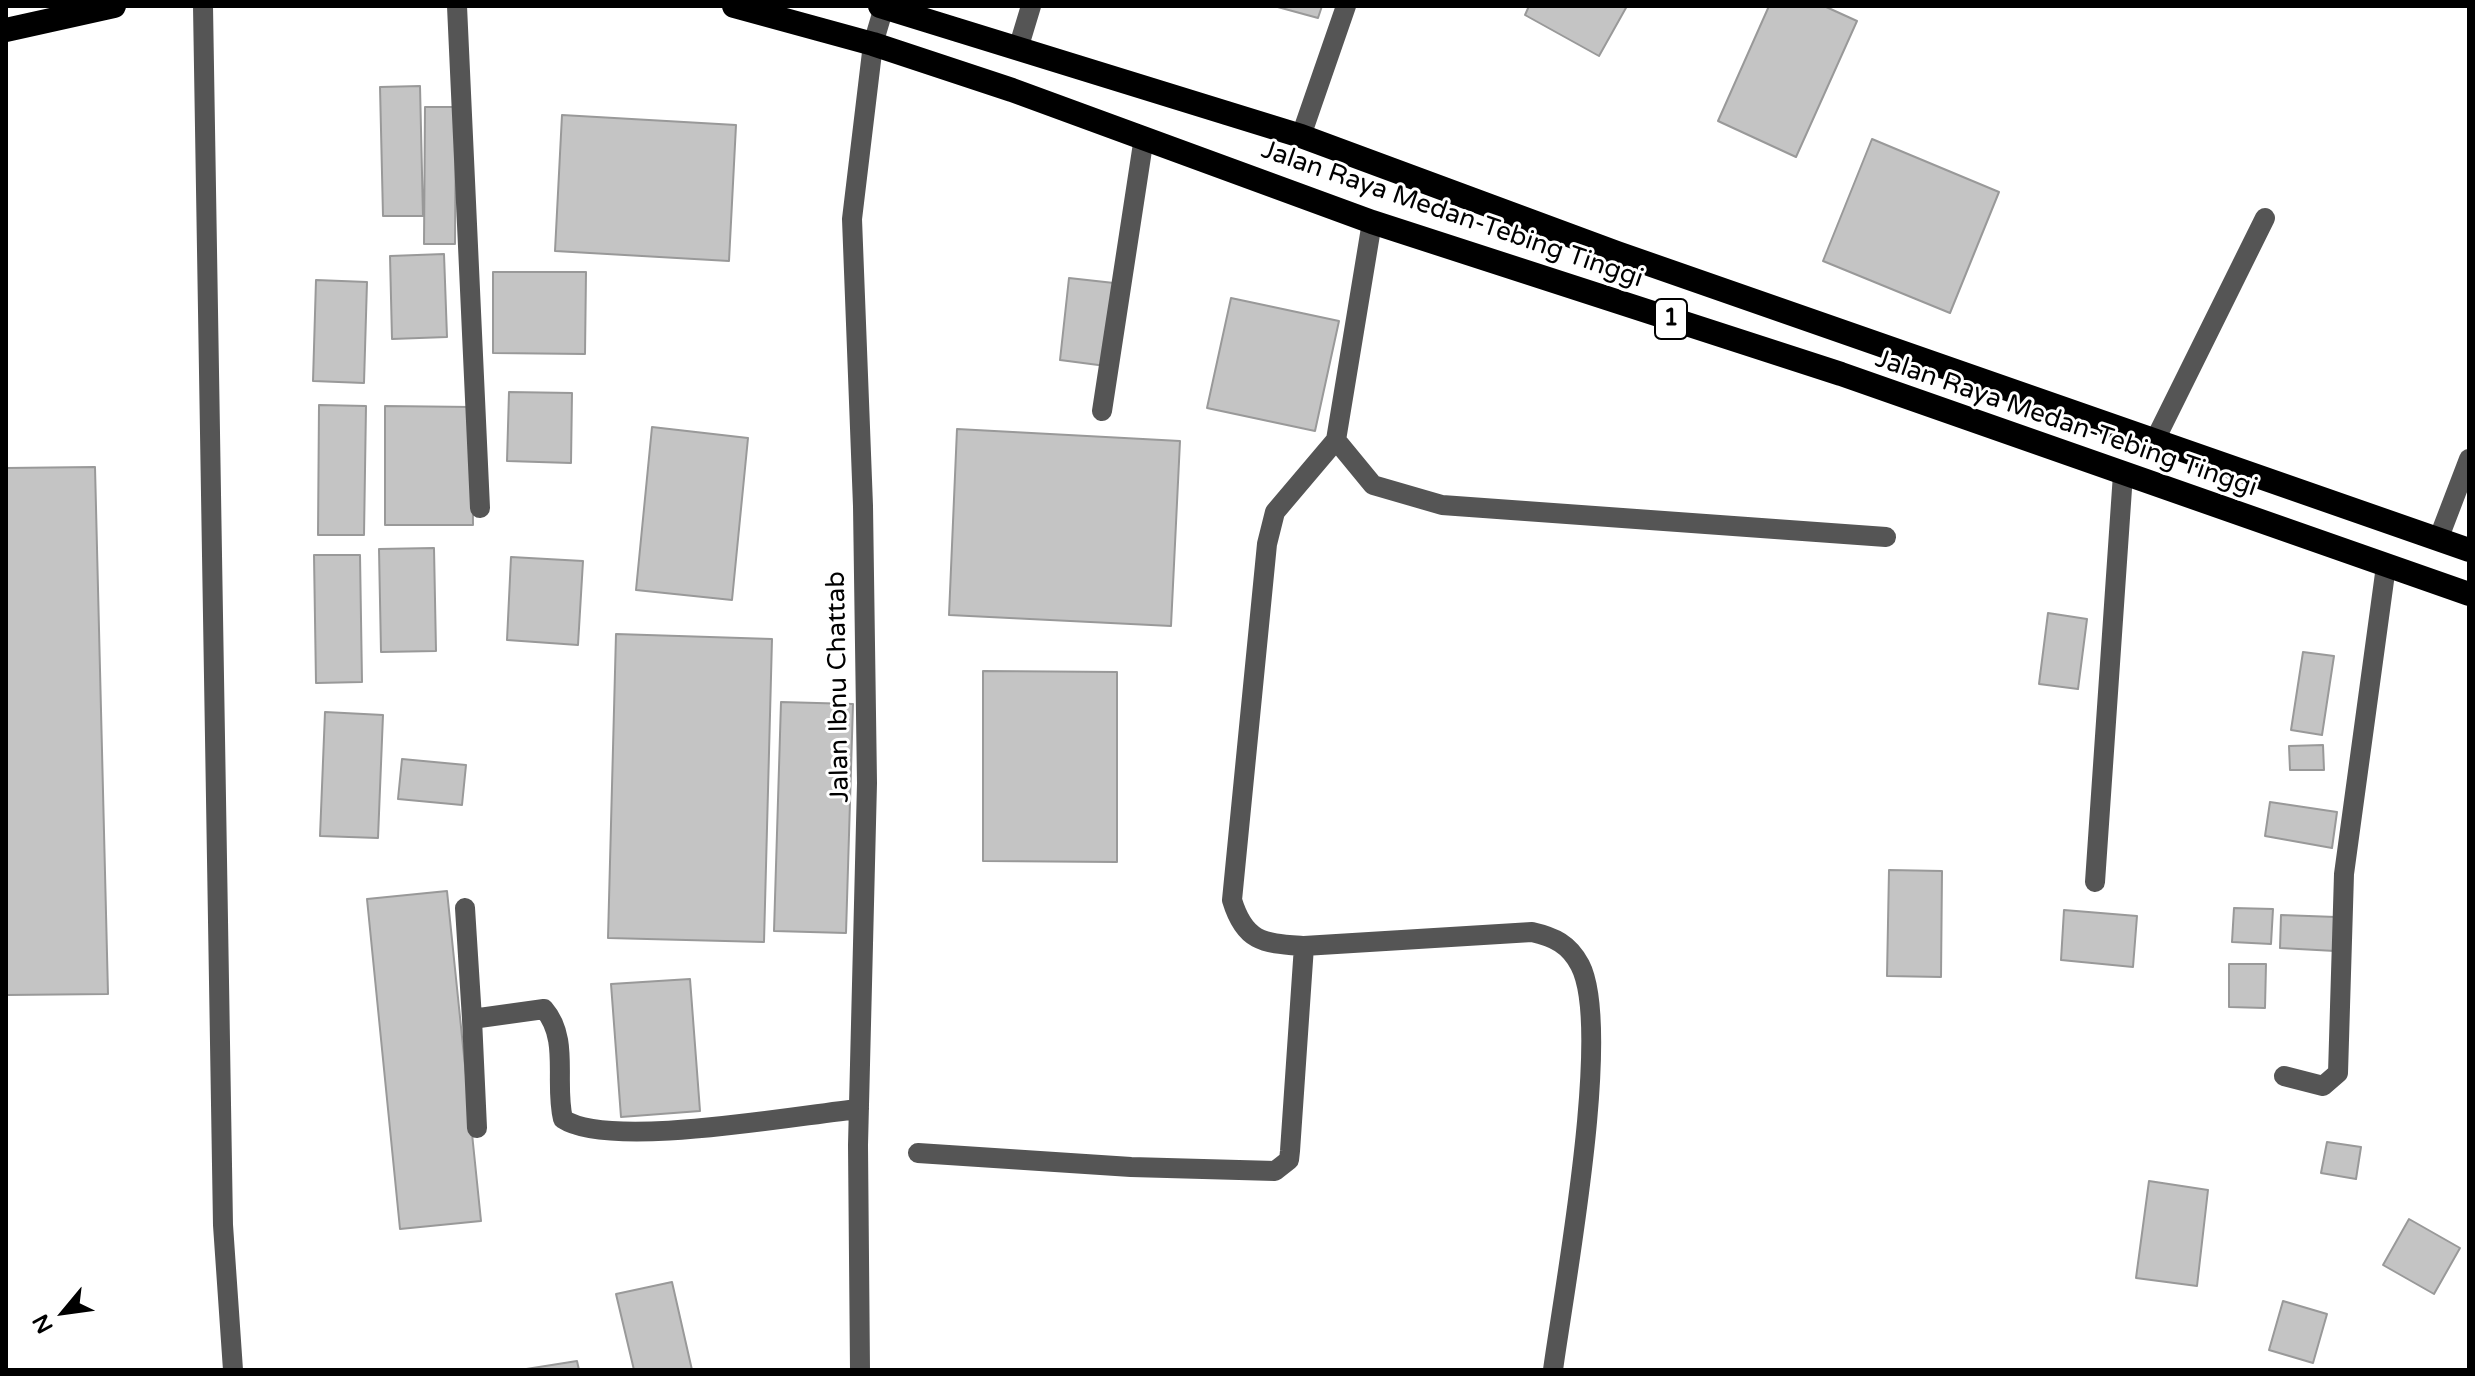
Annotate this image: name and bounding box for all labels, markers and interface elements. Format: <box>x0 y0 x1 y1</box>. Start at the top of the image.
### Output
street label: Jalan Raya Medan-Tebing Tinggi <box>1257 135 1647 295</box>
road number: 1 <box>1655 299 1687 339</box>
street label: Jalan Raya Medan-Tebing Tinggi <box>1871 344 2261 504</box>
street label: Jalan Ibnu Chattab <box>821 571 857 803</box>
north arrow <box>24 1272 104 1352</box>
text: N <box>27 1310 59 1338</box>

